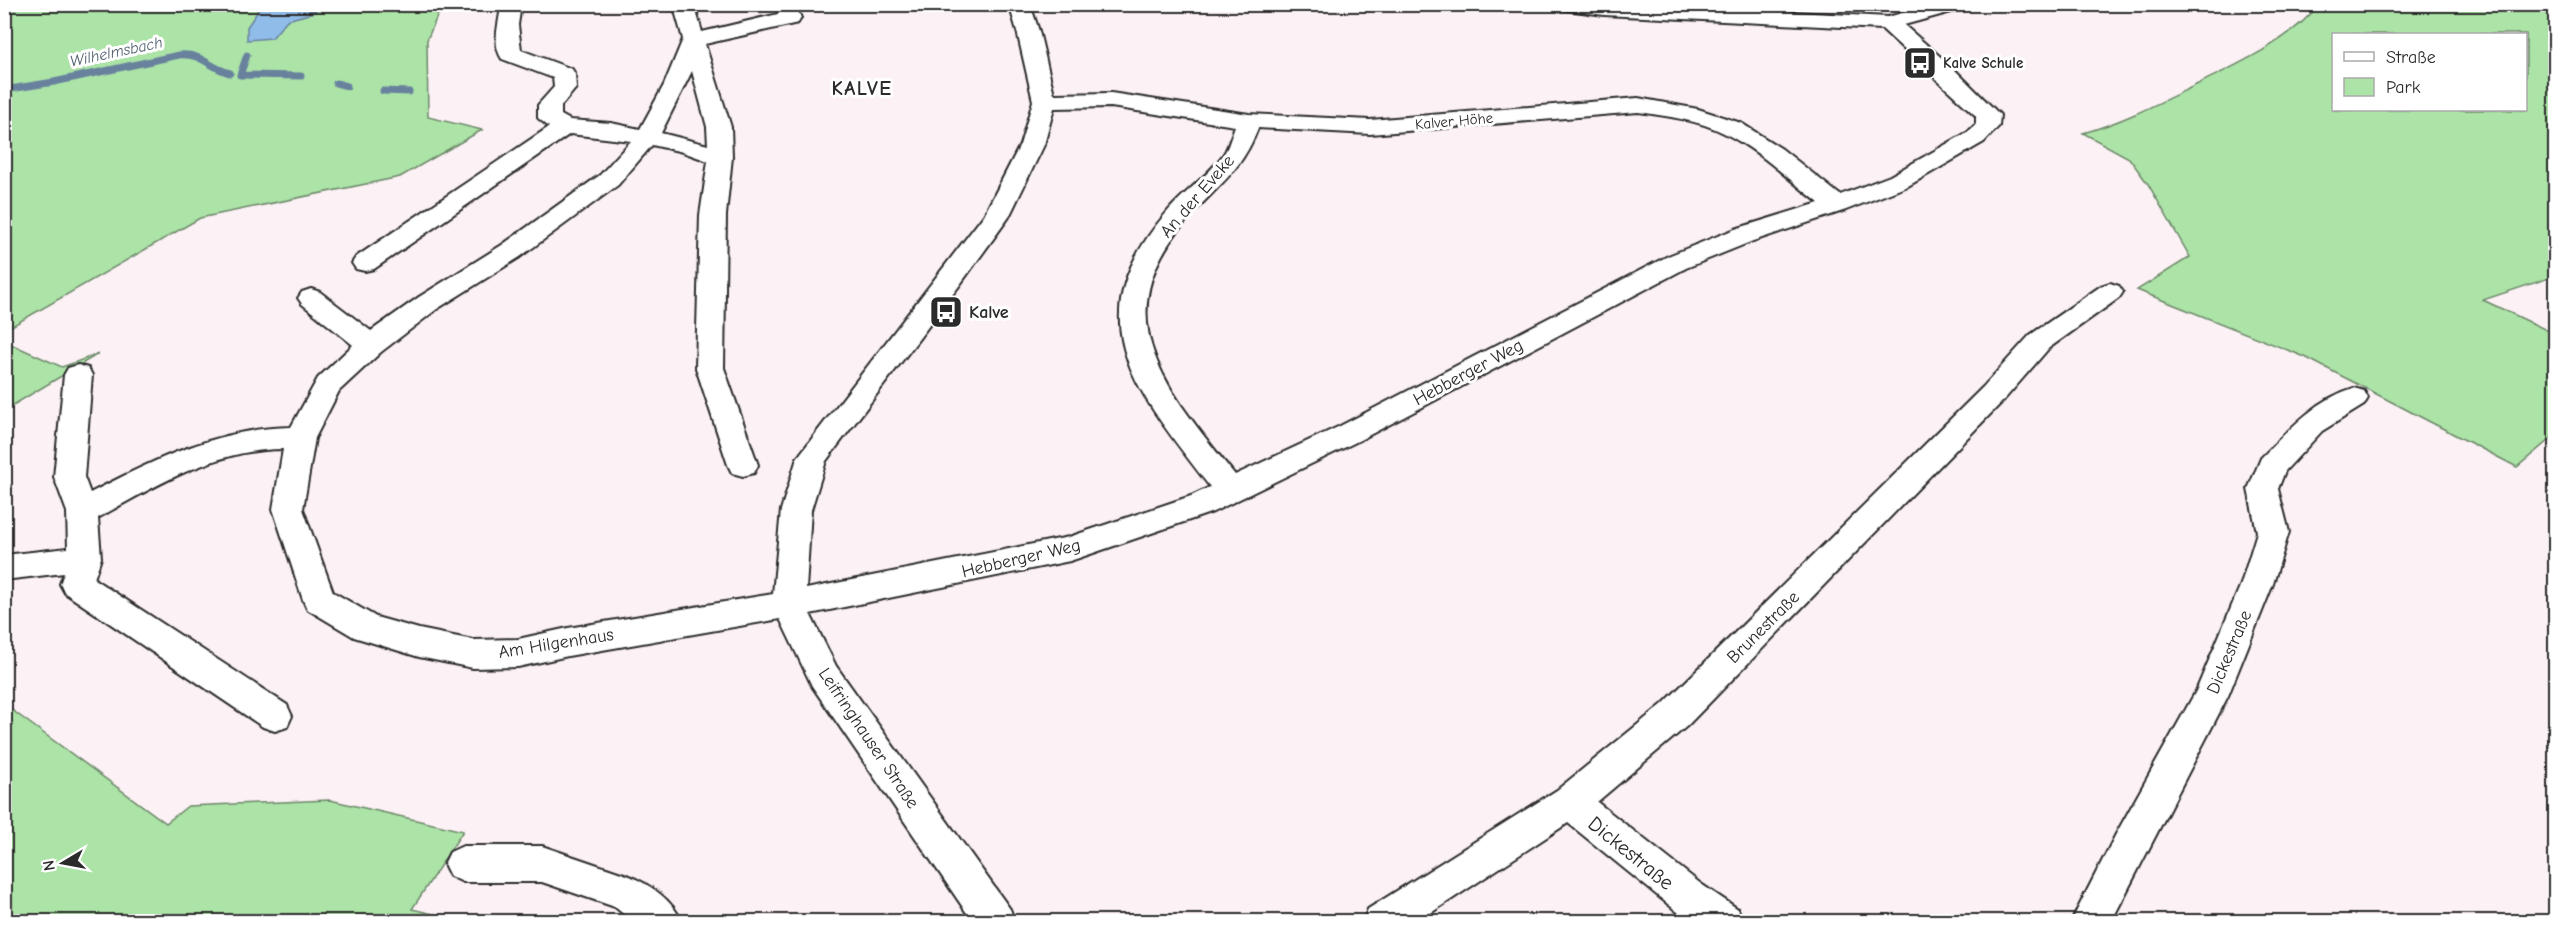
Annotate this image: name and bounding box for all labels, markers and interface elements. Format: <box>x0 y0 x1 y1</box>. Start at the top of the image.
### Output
water label: Wilhelmsbach <box>68 33 164 71</box>
legend <box>2332 33 2527 111</box>
bus stop icon: Kalve Schule <box>1902 45 1938 81</box>
text: Straße <box>2386 47 2436 68</box>
place label: Kalve Schule <box>1943 54 2023 72</box>
district label: KALVE <box>831 77 893 100</box>
text: Park <box>2386 77 2421 98</box>
street label: Kalver Höhe <box>1414 109 1494 133</box>
street label: An der Eveke <box>1156 151 1239 242</box>
bus stop icon: Kalve <box>928 294 964 330</box>
place label: Kalve <box>969 302 1009 323</box>
street label: Hebberger Weg <box>1410 335 1527 410</box>
street label: Hebberger Weg <box>960 535 1083 582</box>
street label: Brunestraße <box>1723 587 1804 668</box>
street label: Dickestraße <box>2202 607 2256 697</box>
street label: Am Hilgenhaus <box>497 624 615 663</box>
street label: Leifringhauser Straße <box>814 664 923 813</box>
street label: Dickestraße <box>1583 811 1679 895</box>
north arrow <box>33 833 93 893</box>
text: N <box>39 859 59 872</box>

